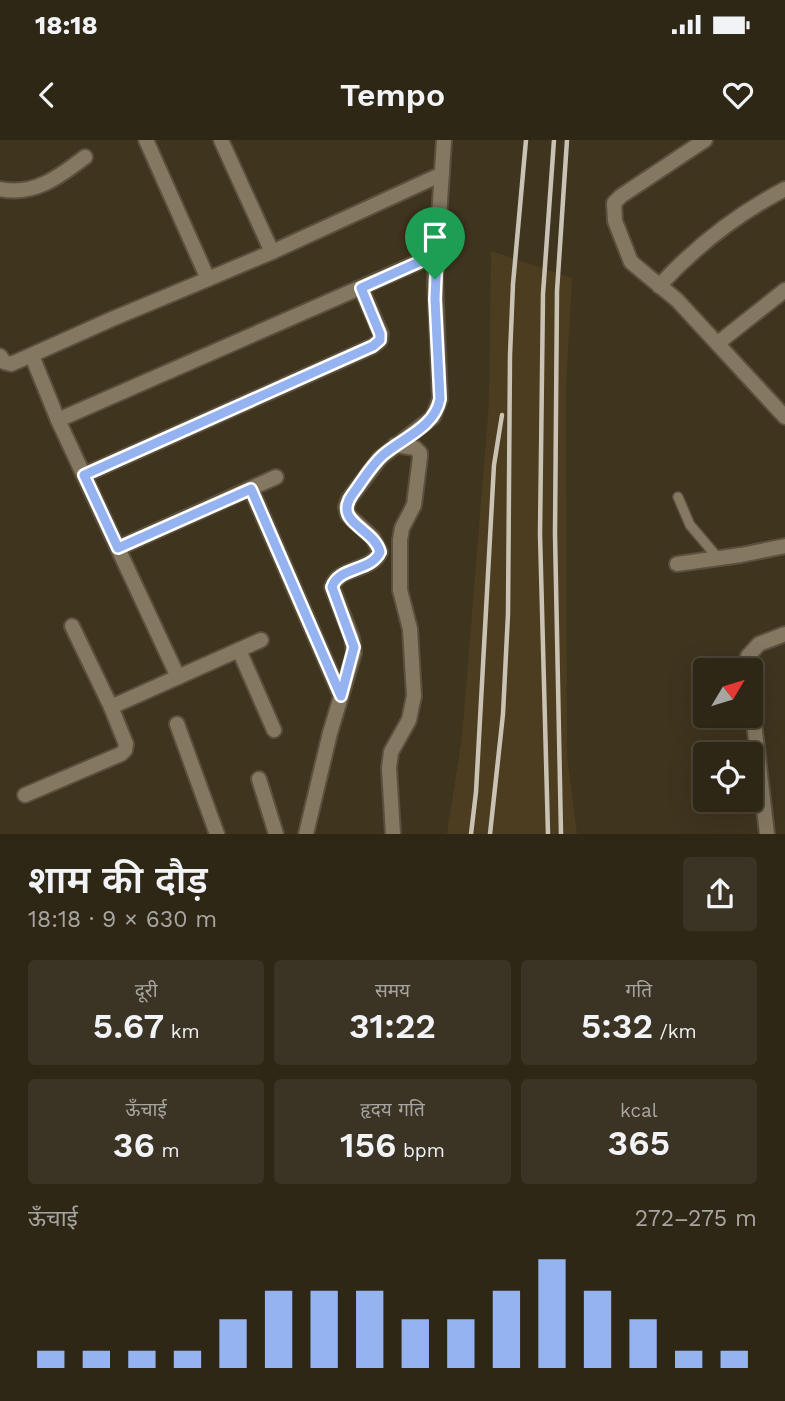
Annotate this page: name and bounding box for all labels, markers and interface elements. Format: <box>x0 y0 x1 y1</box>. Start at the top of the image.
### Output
text: 18:18 <box>35 10 98 40</box>
icon: back <box>28 76 66 114</box>
text: Tempo <box>340 76 445 114</box>
icon: heart <box>719 76 757 114</box>
pin <box>405 207 465 279</box>
icon: arrive <box>416 218 454 256</box>
north arrow <box>693 658 763 728</box>
map controls <box>693 658 763 812</box>
button: locate <box>693 742 763 812</box>
button: share <box>683 857 757 931</box>
text: शाम की दौड़ <box>28 858 208 902</box>
text: 18:18 · 9 × 630 m <box>28 906 217 933</box>
text: दूरी <box>135 979 158 1002</box>
text: समय <box>375 979 410 1002</box>
text: गति <box>626 979 652 1002</box>
text: 5.67 <box>93 1005 164 1047</box>
text: 31:22 <box>349 1005 436 1047</box>
text: 5:32 <box>581 1005 653 1047</box>
text: km <box>164 1020 200 1043</box>
text: /km <box>653 1020 697 1043</box>
text: ऊँचाई <box>126 1098 167 1121</box>
text: हृदय गति <box>360 1098 425 1121</box>
text: kcal <box>620 1099 658 1122</box>
text: 365 <box>608 1122 670 1164</box>
text: 36 <box>113 1124 155 1166</box>
text: 156 <box>340 1124 396 1166</box>
text: m <box>155 1139 180 1162</box>
text: bpm <box>396 1139 445 1162</box>
text: ऊँचाई <box>28 1205 78 1232</box>
text: 272–275 m <box>635 1205 757 1232</box>

